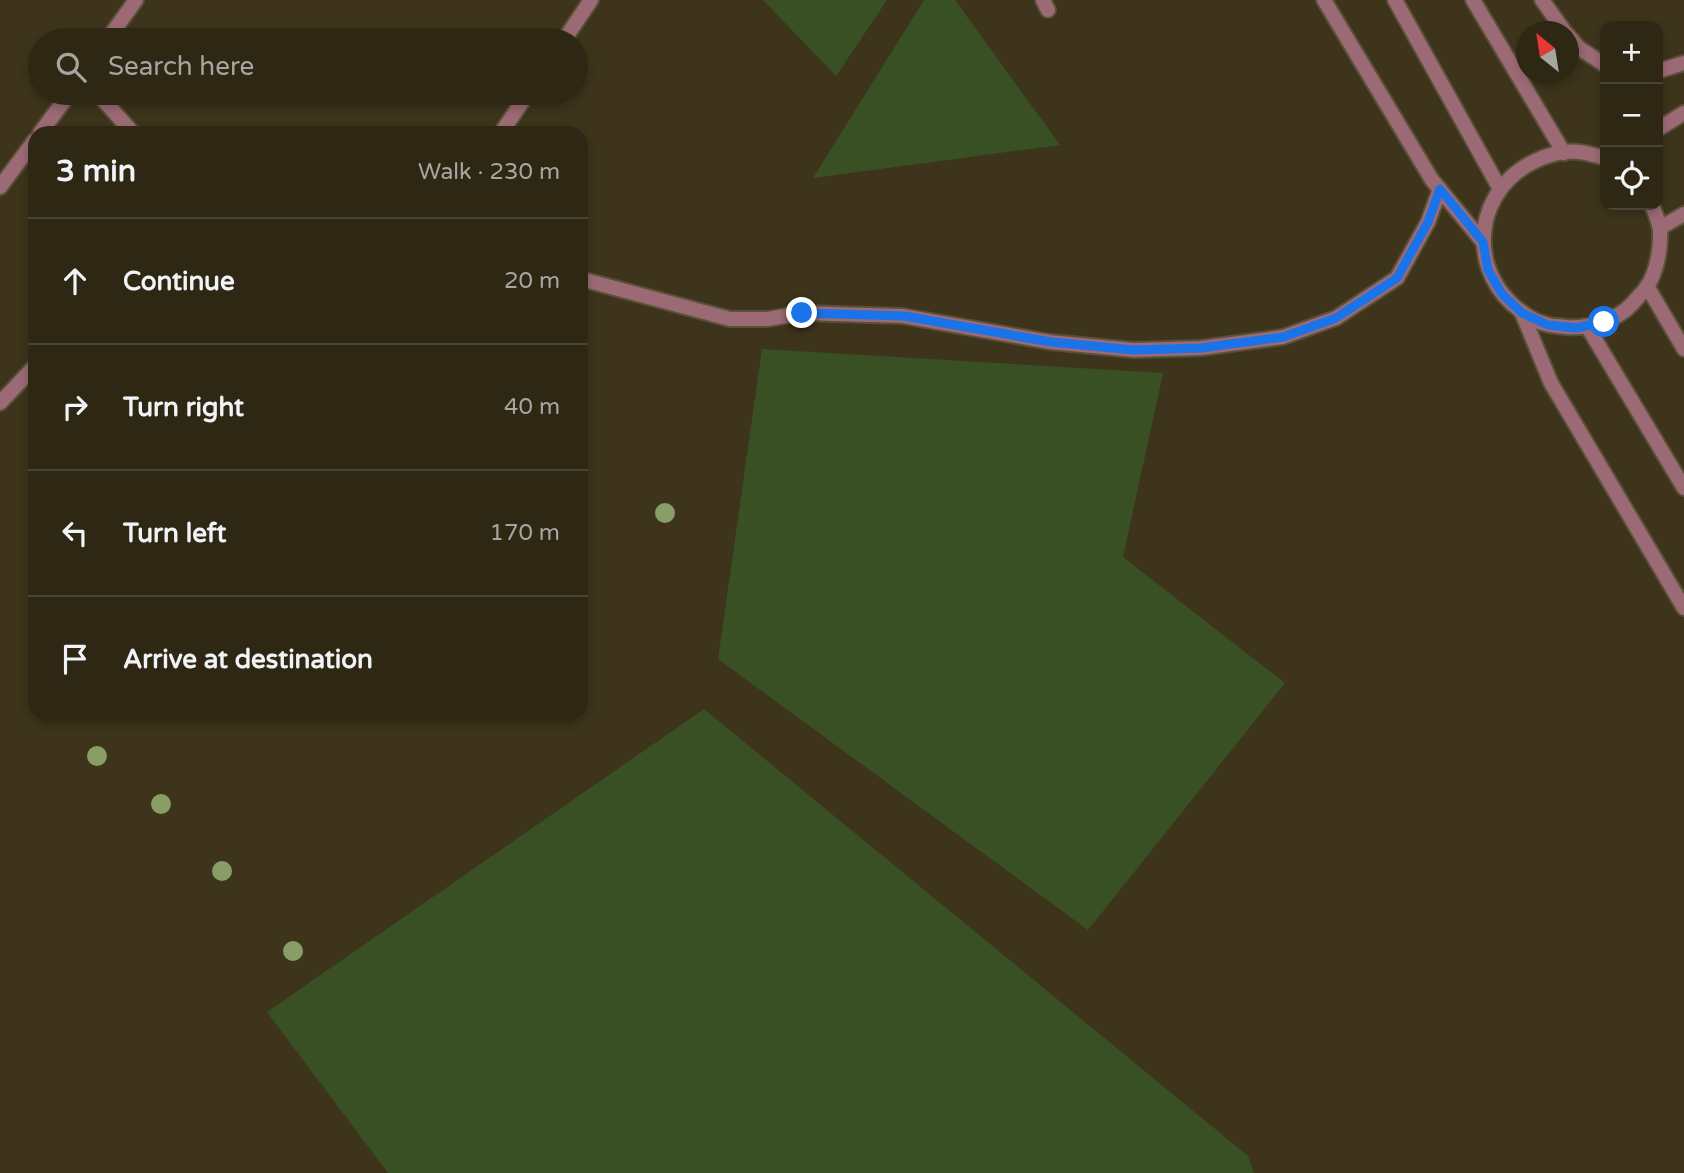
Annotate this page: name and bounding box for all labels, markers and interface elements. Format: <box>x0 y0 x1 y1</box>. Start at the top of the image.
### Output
north arrow <box>1516 21 1579 84</box>
map controls <box>1600 21 1663 210</box>
button: + <box>1600 21 1663 84</box>
search box <box>28 28 588 105</box>
icon: search <box>52 48 90 86</box>
text: Search here <box>108 51 254 82</box>
button: − <box>1600 84 1663 147</box>
button: locate <box>1600 147 1663 210</box>
text: 3 min <box>56 153 136 190</box>
text: Walk · 230 m <box>418 158 560 186</box>
icon: ahead <box>56 262 94 300</box>
text: Continue <box>123 266 235 297</box>
text: 20 m <box>504 267 560 295</box>
route end <box>786 297 817 328</box>
route start <box>1588 306 1619 337</box>
icon: right <box>56 388 94 426</box>
text: Turn right <box>123 392 244 423</box>
text: 40 m <box>504 393 560 421</box>
icon: left <box>56 514 94 552</box>
text: Turn left <box>123 518 226 549</box>
text: 170 m <box>490 519 560 547</box>
icon: arrive <box>56 640 94 678</box>
text: Arrive at destination <box>123 644 373 675</box>

